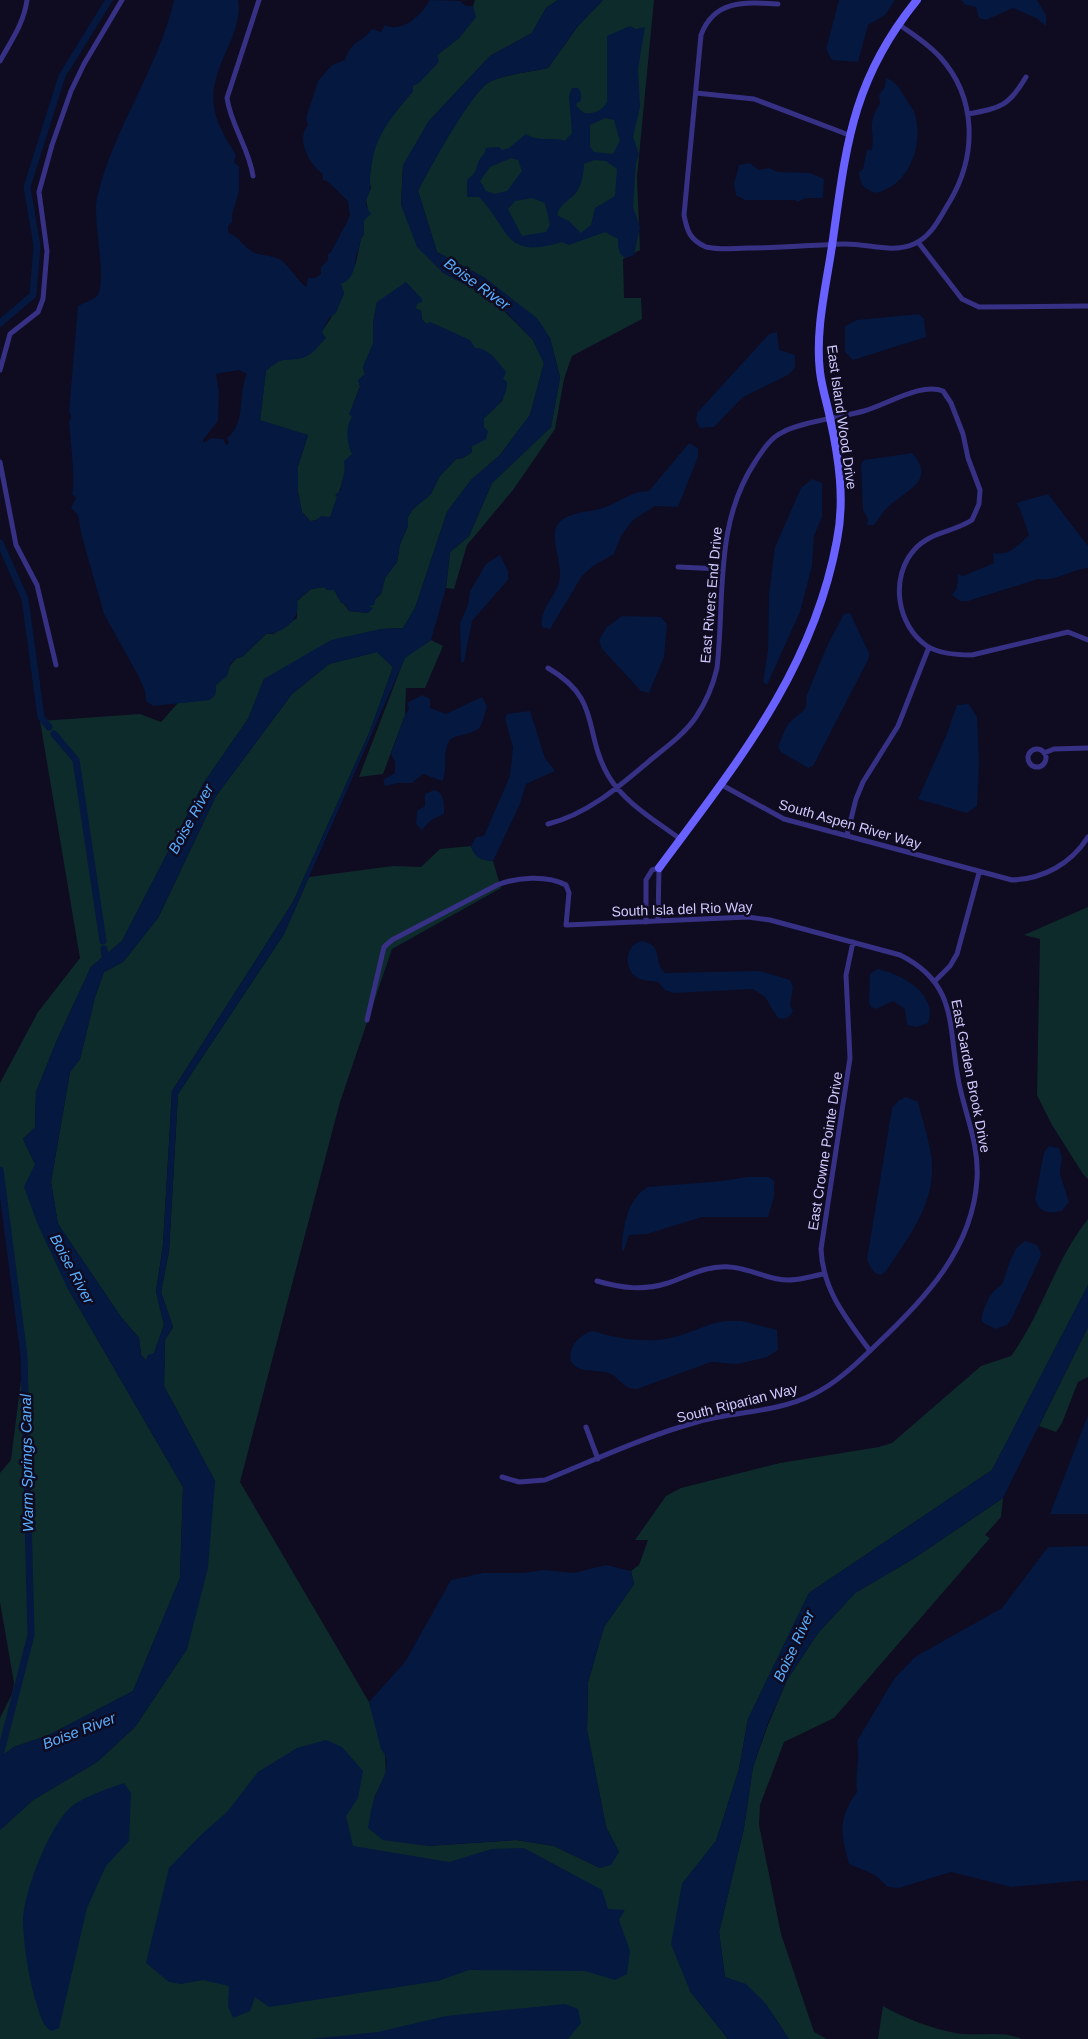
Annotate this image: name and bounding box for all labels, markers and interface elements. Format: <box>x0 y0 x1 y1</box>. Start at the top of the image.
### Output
water label: Boise River <box>441 254 514 314</box>
street label: East Island Wood Drive <box>824 344 860 491</box>
street label: East Rivers End Drive <box>697 526 725 664</box>
water label: Boise River <box>165 780 217 856</box>
street label: South Aspen River Way <box>777 796 923 852</box>
street label: South Isla del Rio Way <box>611 899 753 919</box>
street label: East Garden Brook Drive <box>948 998 994 1154</box>
street label: East Crowne Pointe Drive <box>805 1070 845 1231</box>
water label: Boise River <box>47 1231 98 1307</box>
street label: South Riparian Way <box>675 1380 799 1426</box>
water label: Warm Springs Canal <box>17 1393 36 1532</box>
water label: Boise River <box>770 1607 818 1684</box>
water label: Boise River <box>40 1708 119 1752</box>

